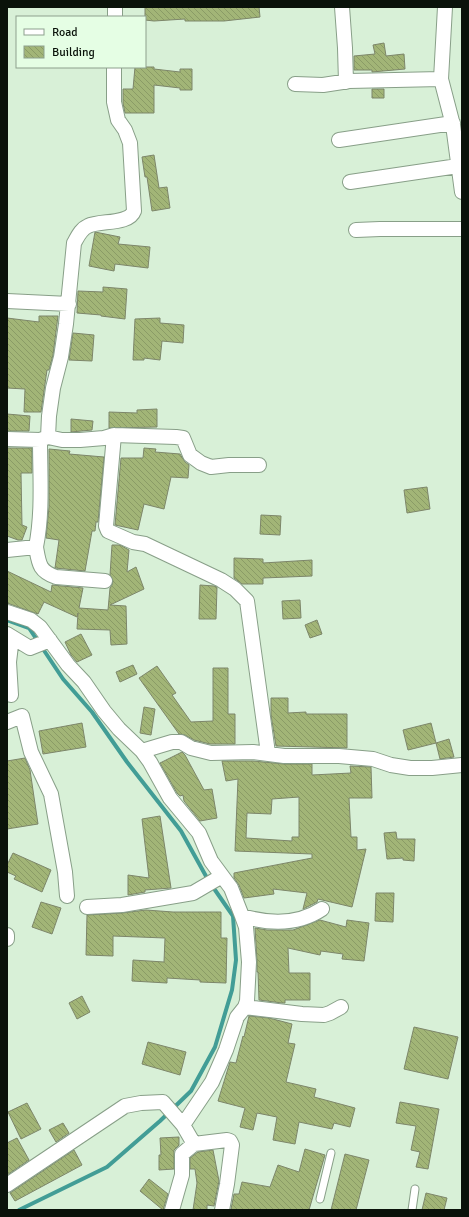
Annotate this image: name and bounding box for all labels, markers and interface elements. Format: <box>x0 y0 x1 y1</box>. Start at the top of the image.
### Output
legend <box>16 16 146 68</box>
text: Road <box>52 25 78 40</box>
text: Building <box>52 45 95 60</box>

